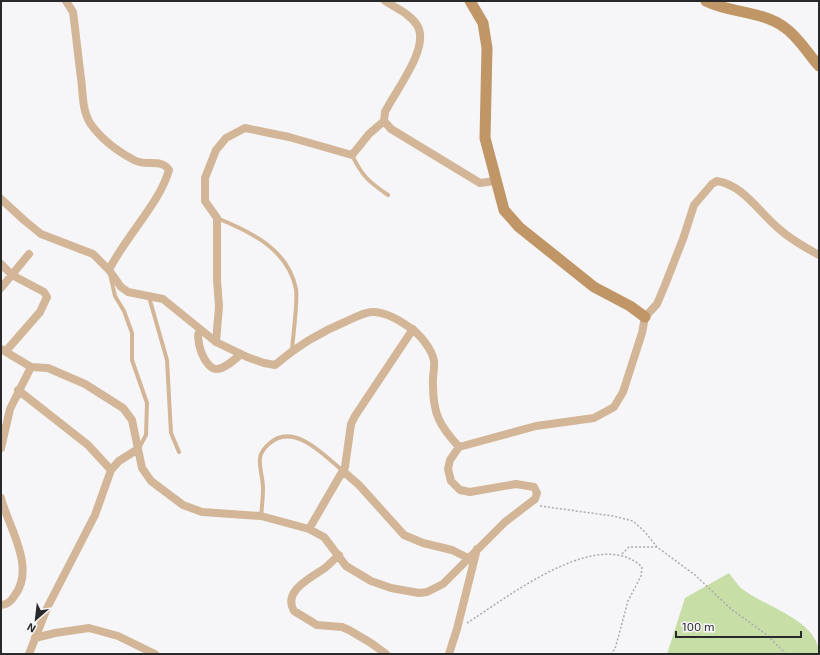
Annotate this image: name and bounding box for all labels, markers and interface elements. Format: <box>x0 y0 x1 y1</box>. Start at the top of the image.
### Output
north arrow <box>16 599 56 639</box>
scale bar <box>676 613 801 639</box>
text: 100 m <box>682 619 714 633</box>
text: N <box>24 621 38 636</box>

